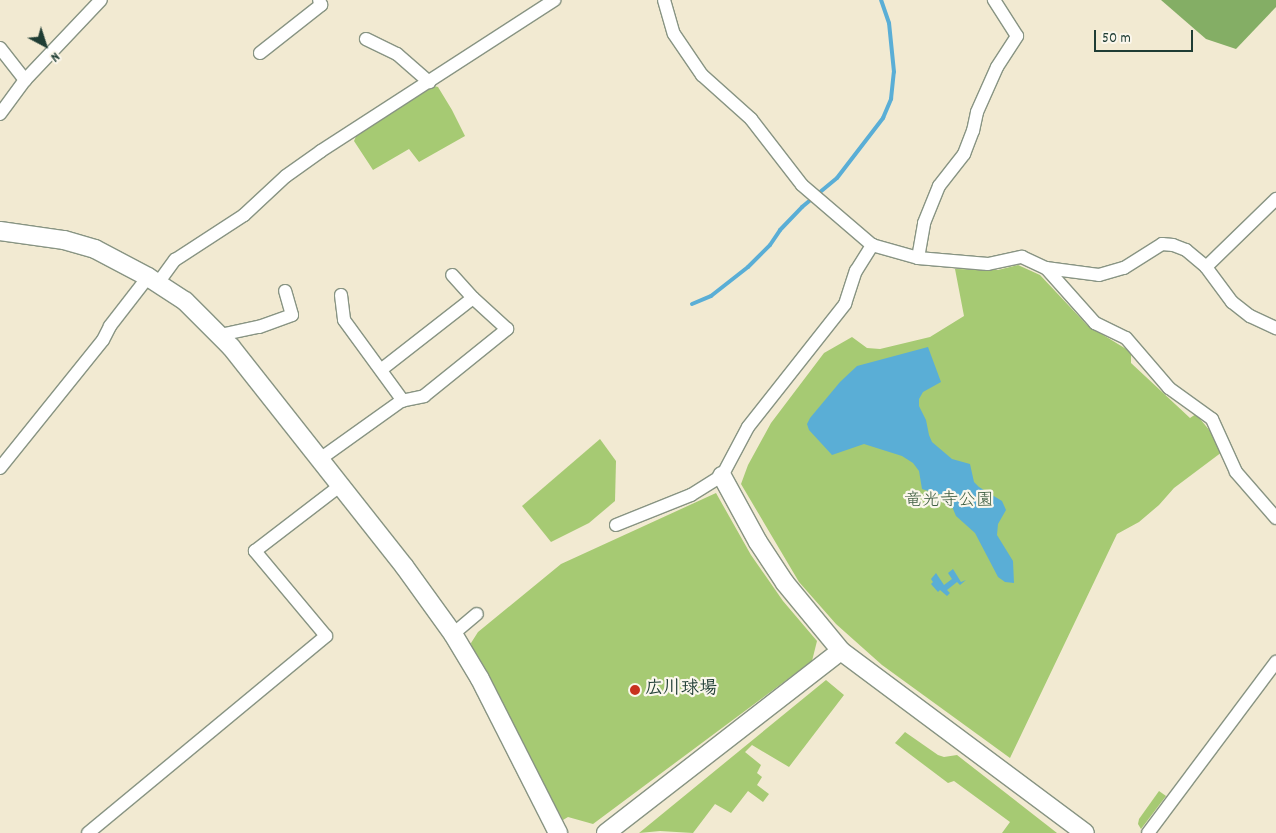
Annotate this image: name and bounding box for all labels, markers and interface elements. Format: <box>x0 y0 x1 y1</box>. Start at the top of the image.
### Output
north arrow <box>20 20 70 70</box>
scale bar <box>1096 20 1195 52</box>
text: 50 m <box>1102 28 1131 50</box>
text: N <box>46 47 64 66</box>
park label: 竜光寺公園 <box>904 491 994 513</box>
place label: 広川球場 <box>645 679 717 701</box>
marker: 広川球場 <box>629 684 641 696</box>

